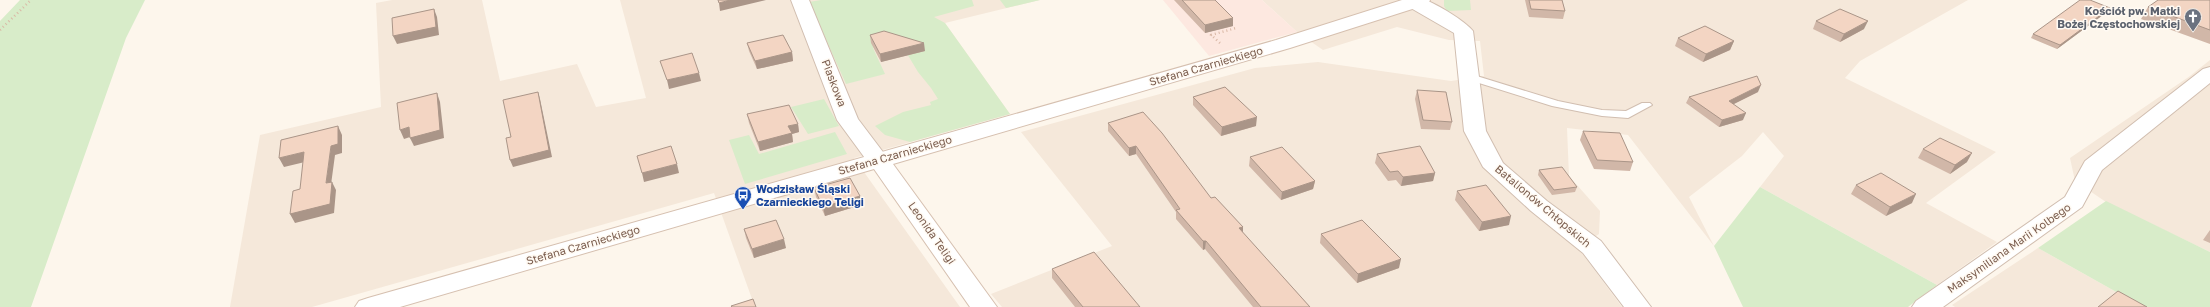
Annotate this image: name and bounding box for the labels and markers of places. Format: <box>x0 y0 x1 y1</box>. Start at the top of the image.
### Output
place label: Kościół pw. Matki Bożej Częstochowskiej <box>2057 4 2180 30</box>
church icon: Kościół pw. Matki Bożej Częstochowskiej <box>2183 7 2203 32</box>
place label: Wodzisław Śląski Czarnieckiego Teligi <box>756 182 864 208</box>
bus stop icon: Wodzisław Śląski Czarnieckiego Teligi <box>733 185 753 210</box>

